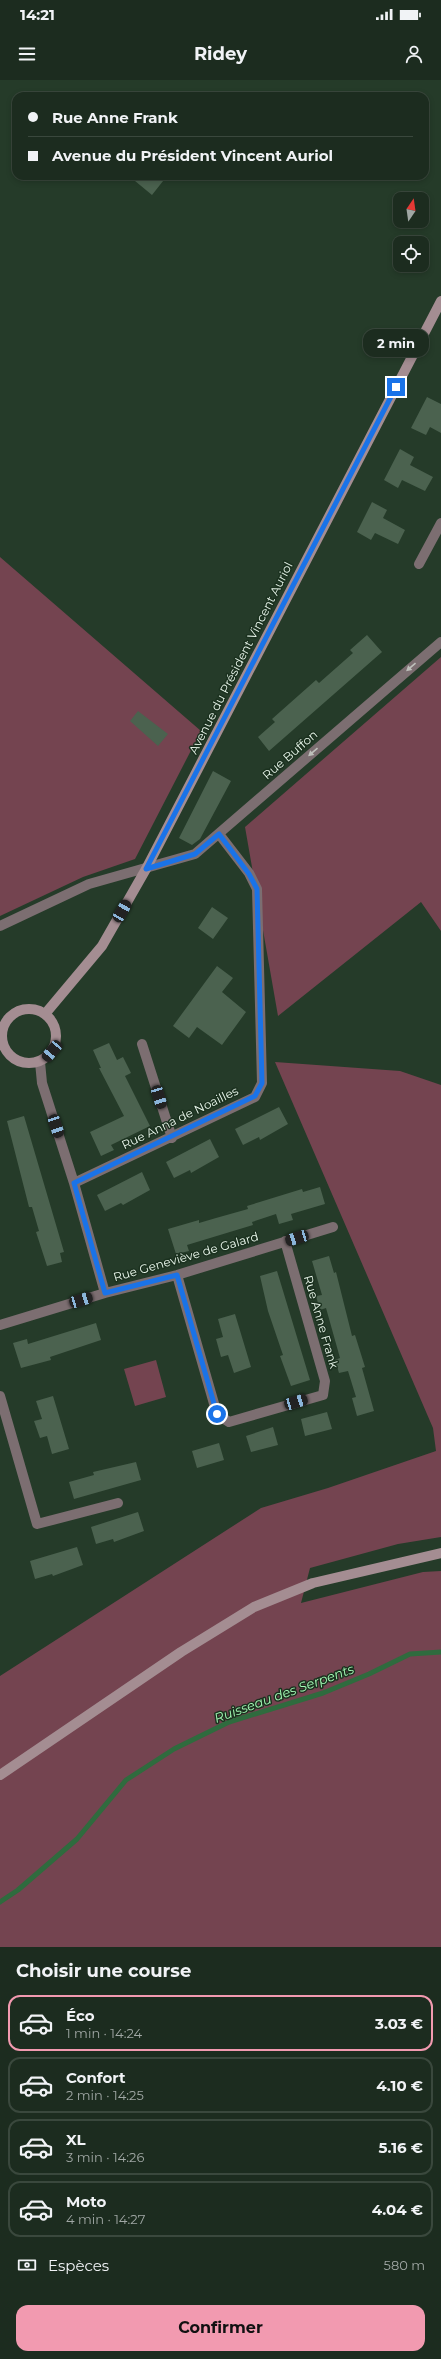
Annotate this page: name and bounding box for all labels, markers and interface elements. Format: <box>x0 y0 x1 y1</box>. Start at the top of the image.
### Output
text: 14:21 <box>20 5 55 24</box>
icon: menu <box>16 43 38 65</box>
text: Ridey <box>194 43 247 65</box>
icon: person <box>403 43 425 65</box>
text: Rue Anne Frank <box>52 108 178 127</box>
text: Avenue du Président Vincent Auriol <box>52 146 333 165</box>
north arrow <box>393 192 429 228</box>
map controls <box>393 192 429 272</box>
button: locate <box>393 236 429 272</box>
callout: 2 min <box>363 329 429 357</box>
text: 2 min <box>377 335 415 351</box>
route end <box>387 378 405 396</box>
street label: Avenue du Président Vincent Auriol <box>185 559 296 756</box>
one-way arrow <box>406 663 417 672</box>
street label: Rue Buffon <box>259 727 320 783</box>
one-way arrow <box>308 748 318 757</box>
car <box>111 898 133 924</box>
car <box>40 1038 64 1064</box>
street label: Rue Anna de Noailles <box>119 1083 241 1152</box>
car <box>150 1084 168 1110</box>
car <box>47 1113 65 1139</box>
street label: Rue Geneviève de Galard <box>111 1229 260 1284</box>
car <box>284 1229 310 1247</box>
street label: Rue Anne Frank <box>301 1273 342 1371</box>
car <box>68 1291 94 1309</box>
car <box>283 1393 309 1411</box>
route start <box>208 1405 226 1423</box>
water label: Ruisseau des Serpents <box>212 1660 357 1726</box>
text: Choisir une course <box>16 1960 191 1982</box>
icon: car <box>18 2005 54 2041</box>
text: Éco <box>66 2006 95 2025</box>
text: 3.03 € <box>375 2014 423 2033</box>
text: 1 min · 14:24 <box>66 2025 142 2041</box>
icon: car <box>18 2067 54 2103</box>
text: Confort <box>66 2068 126 2087</box>
text: 4.10 € <box>376 2076 423 2095</box>
text: 2 min · 14:25 <box>66 2087 144 2103</box>
icon: car <box>18 2129 54 2165</box>
text: XL <box>66 2130 85 2149</box>
text: 5.16 € <box>379 2138 423 2157</box>
text: 3 min · 14:26 <box>66 2149 144 2165</box>
icon: car <box>18 2191 54 2227</box>
text: Moto <box>66 2192 106 2211</box>
text: 4.04 € <box>372 2200 423 2219</box>
text: 4 min · 14:27 <box>66 2211 145 2227</box>
icon: cash <box>16 2254 38 2276</box>
text: Espèces <box>48 2256 109 2275</box>
text: 580 m <box>384 2257 425 2273</box>
button: Confirmer <box>16 2305 425 2351</box>

